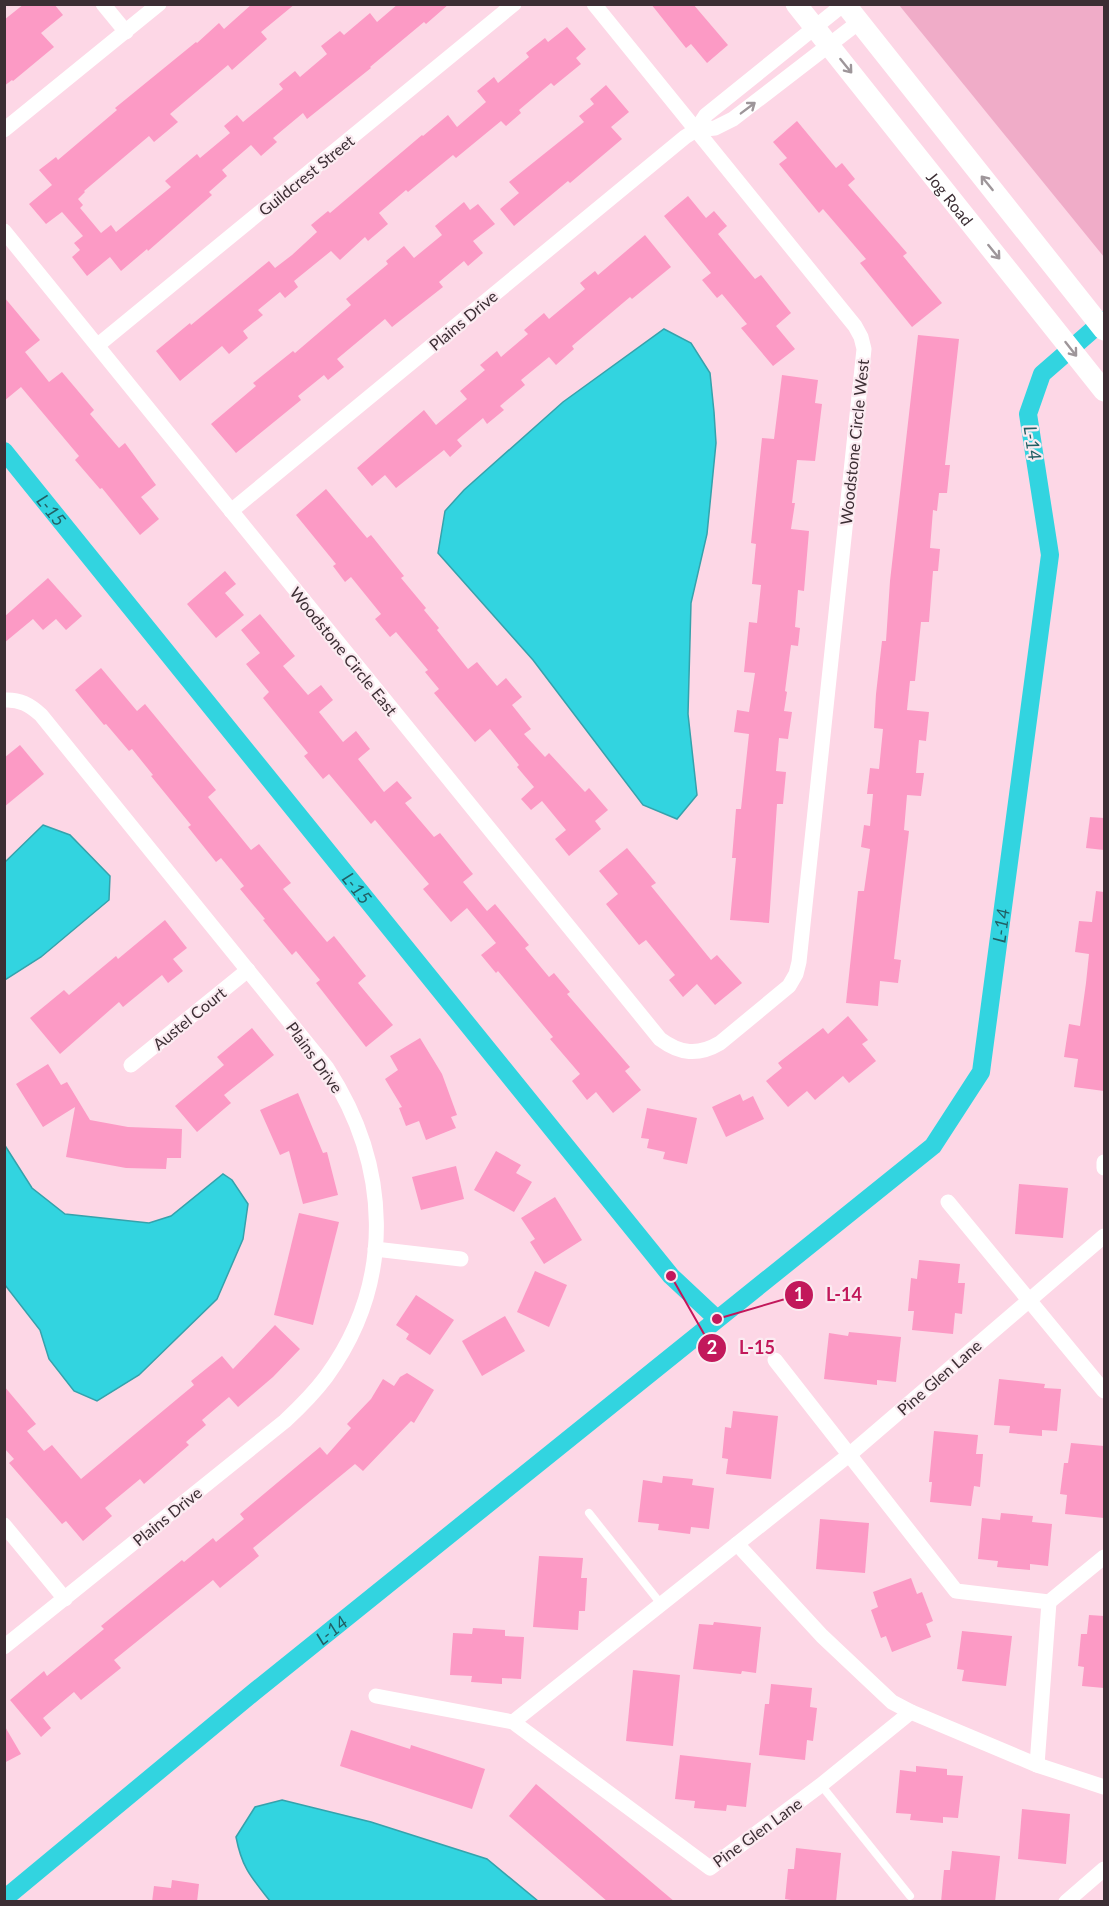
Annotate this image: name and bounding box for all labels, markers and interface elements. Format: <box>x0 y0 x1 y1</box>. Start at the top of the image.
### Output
one-way arrow <box>840 58 853 74</box>
one-way arrow <box>740 101 756 114</box>
street label: Guildcrest Street <box>254 130 358 219</box>
street label: Jog Road <box>923 167 978 229</box>
one-way arrow <box>981 175 994 191</box>
one-way arrow <box>987 244 1000 260</box>
street label: Plains Drive <box>425 286 501 354</box>
one-way arrow <box>1064 340 1077 356</box>
street label: Woodstone Circle West <box>836 358 872 526</box>
water label: L-14 <box>1019 424 1047 462</box>
water label: L-15 <box>32 490 71 530</box>
street label: Woodstone Circle East <box>286 583 402 719</box>
water label: L-15 <box>338 868 377 908</box>
water label: L-14 <box>987 907 1014 944</box>
street label: Austel Court <box>149 983 230 1053</box>
street label: Plains Drive <box>283 1018 347 1096</box>
callout: L-14 <box>784 1277 874 1313</box>
text: 1 <box>794 1283 804 1305</box>
text: L-14 <box>826 1283 862 1305</box>
callout: L-15 <box>697 1330 787 1366</box>
street label: Pine Glen Lane <box>893 1335 985 1419</box>
text: 2 <box>707 1336 717 1358</box>
text: L-15 <box>739 1336 775 1358</box>
street label: Plains Drive <box>129 1482 205 1550</box>
water label: L-14 <box>311 1610 352 1649</box>
street label: Pine Glen Lane <box>709 1793 805 1871</box>

